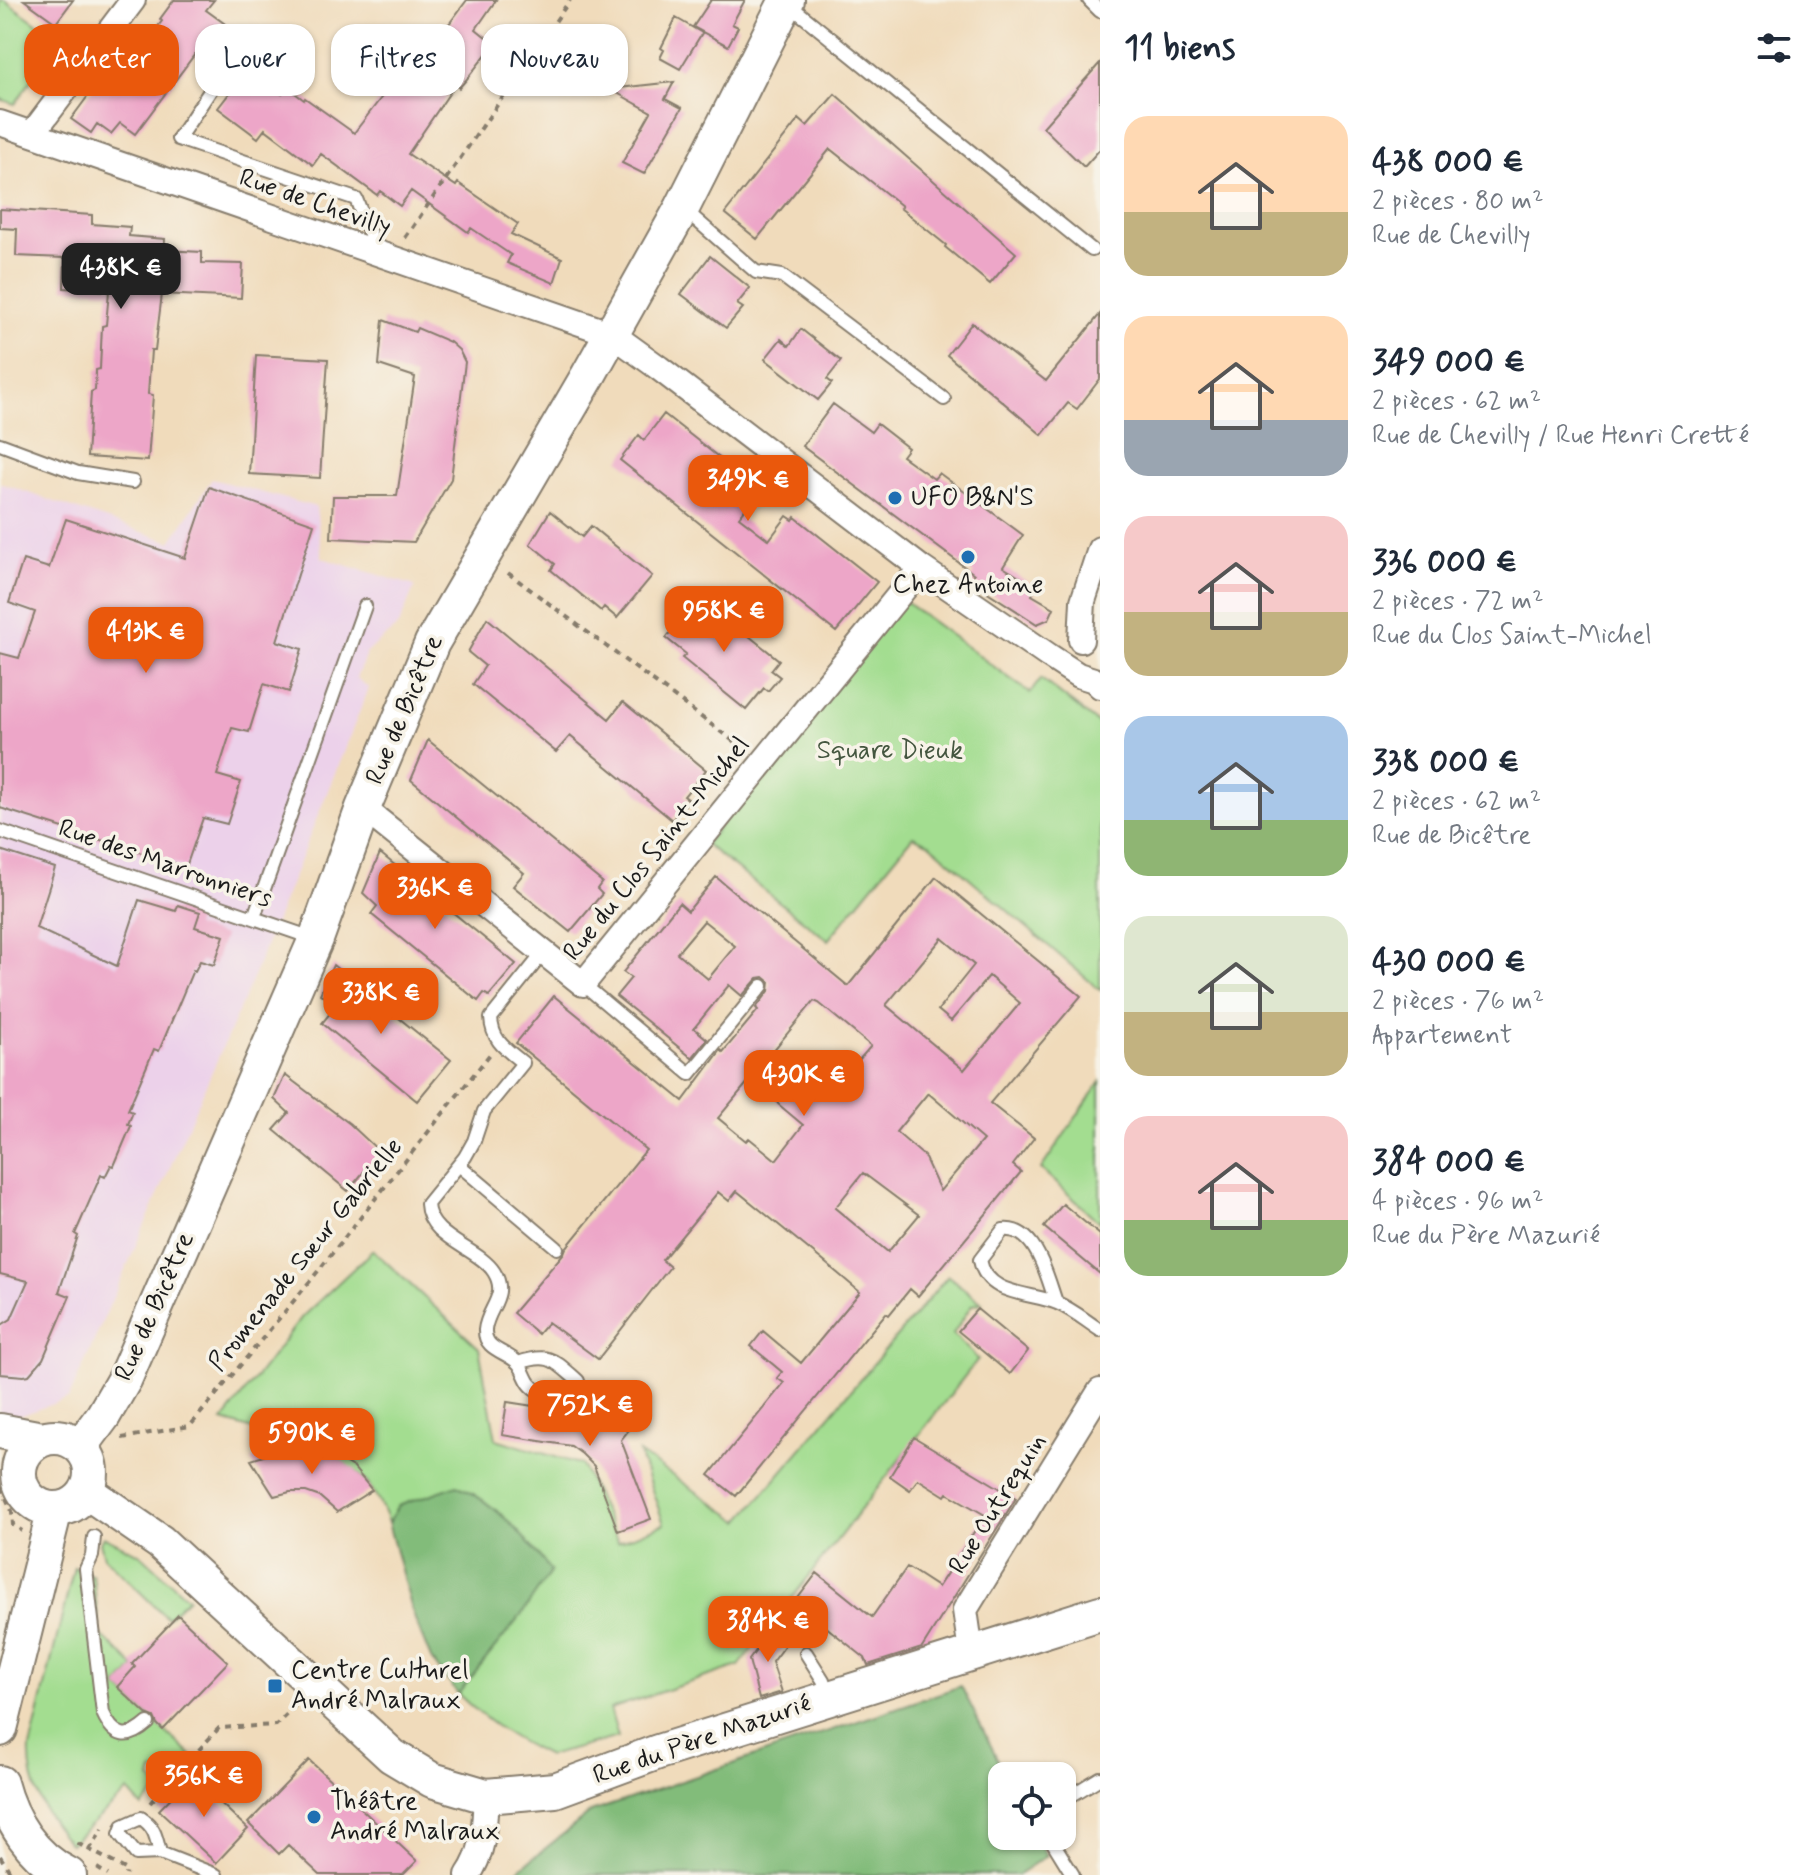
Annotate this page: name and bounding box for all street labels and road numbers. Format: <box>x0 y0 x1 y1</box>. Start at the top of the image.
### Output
street label: Rue de Chevilly <box>235 161 395 245</box>
street label: Rue de Bicêtre <box>358 630 452 790</box>
street label: Rue du Clos Saint-Michel <box>556 730 758 968</box>
street label: Rue des Marronniers <box>54 811 276 917</box>
street label: Promenade Sœur Gabrielle <box>201 1131 411 1379</box>
street label: Rue de Bicêtre <box>107 1227 203 1387</box>
street label: Rue Outrequin <box>941 1427 1055 1581</box>
street label: Rue du Père Mazurié <box>589 1687 815 1793</box>

